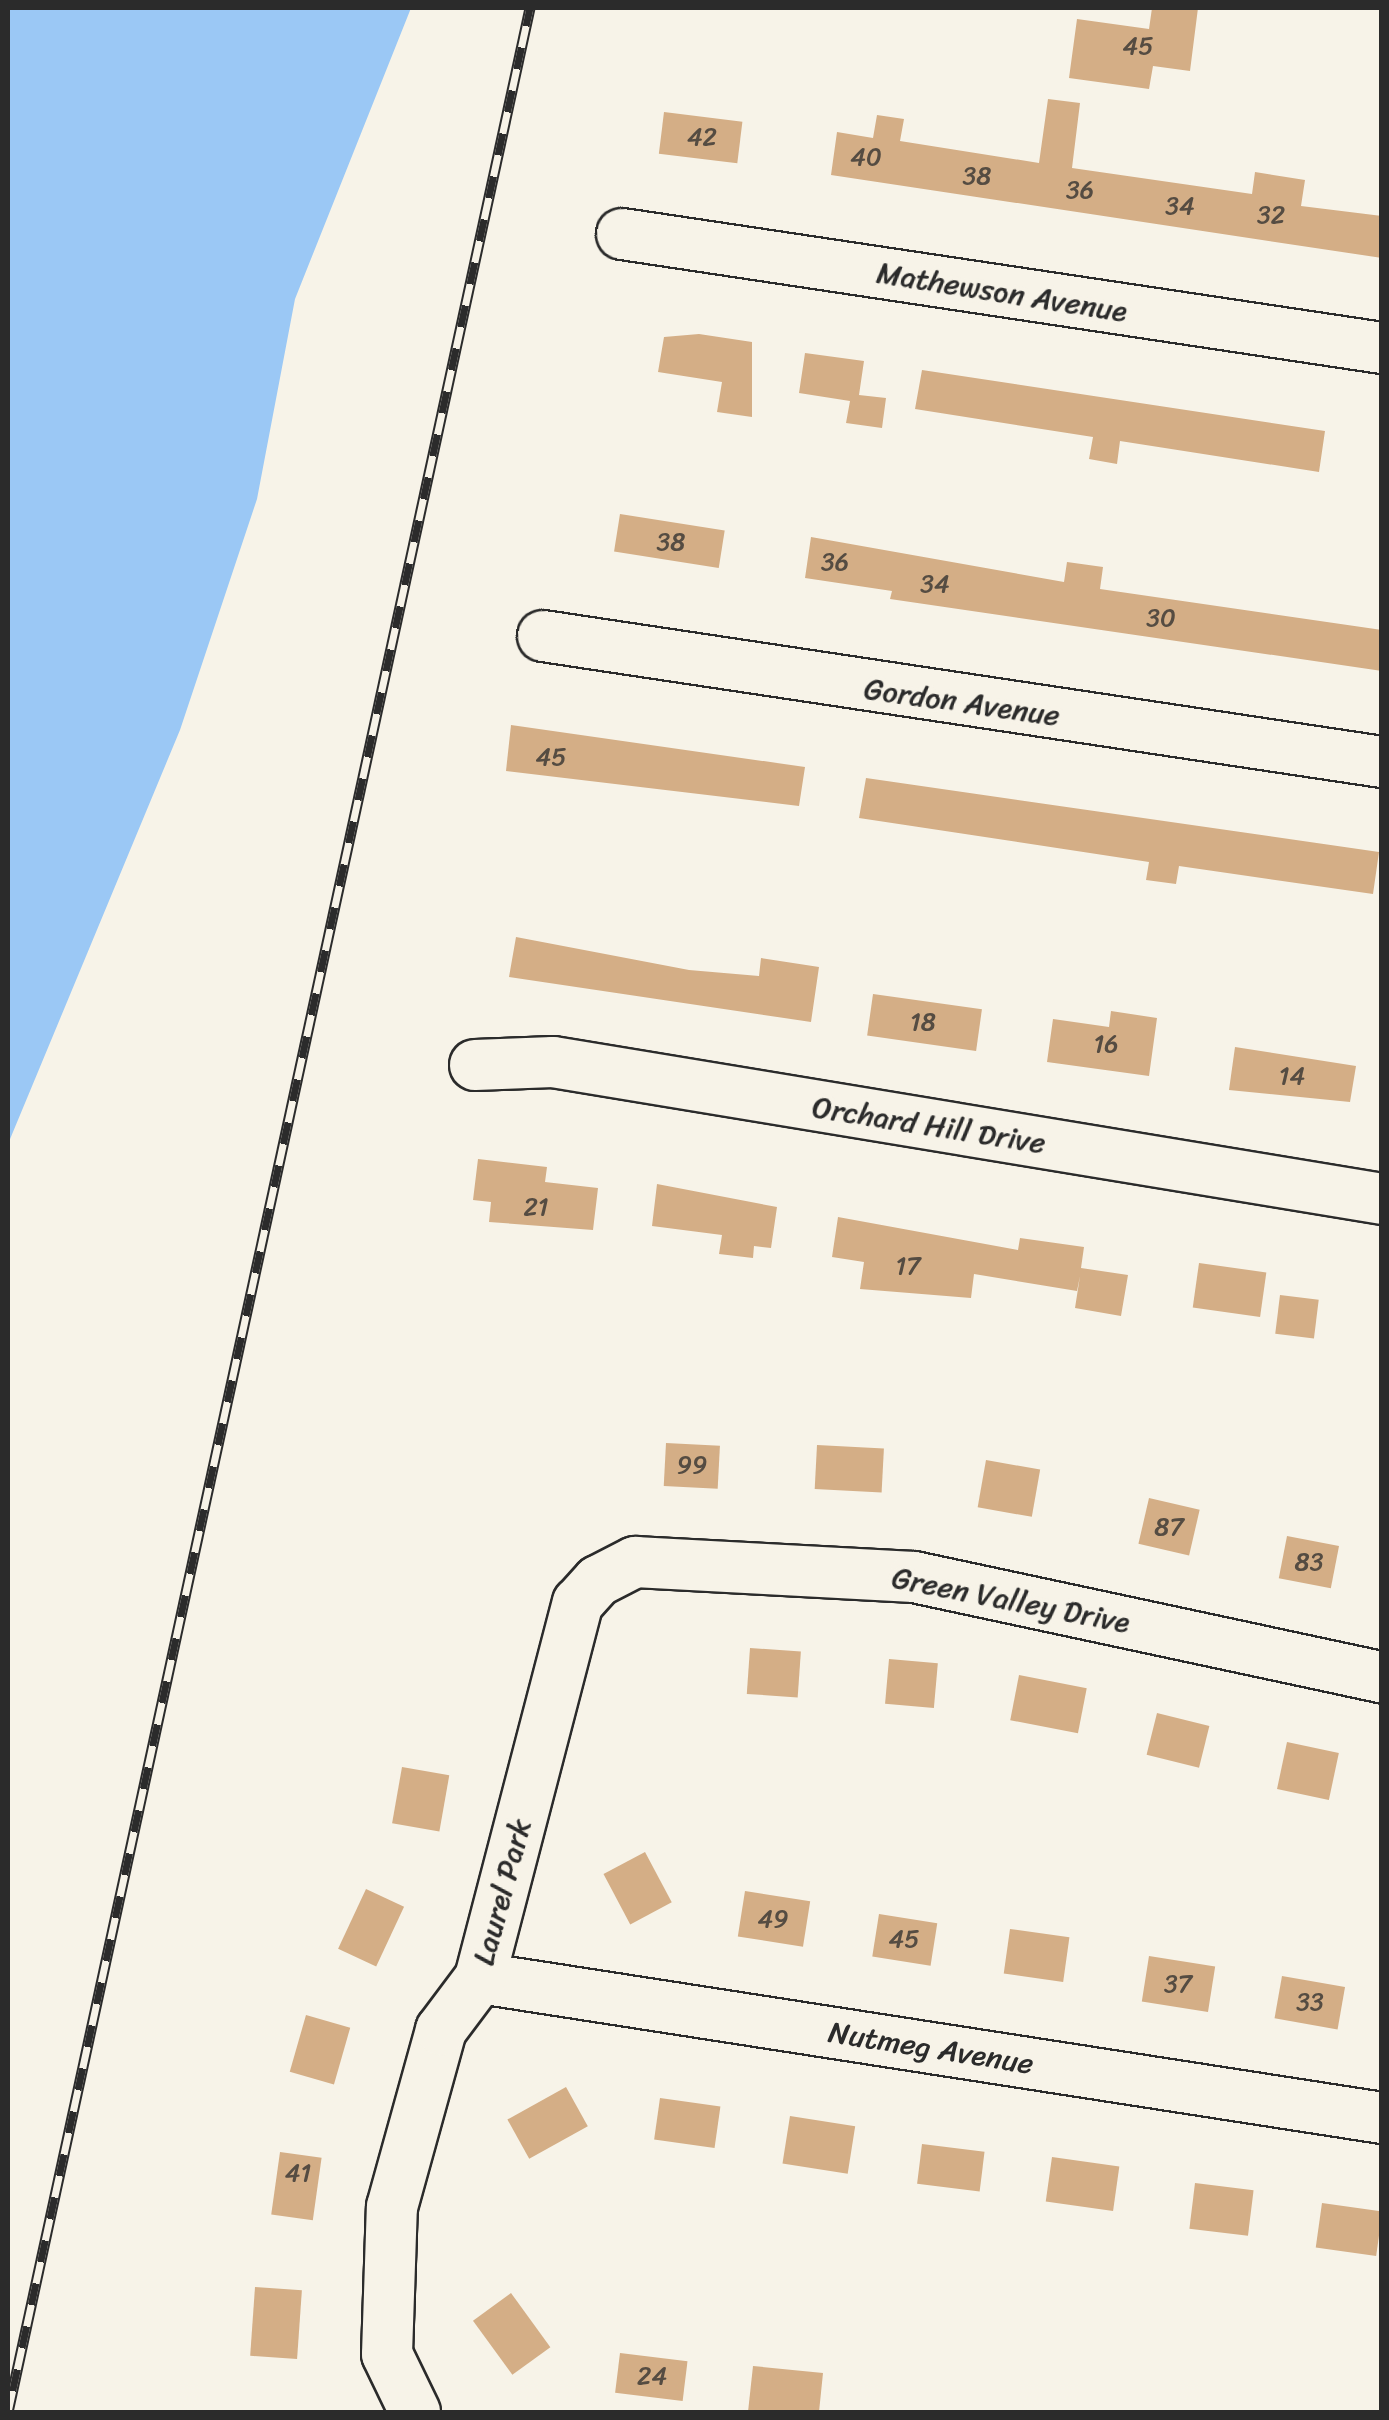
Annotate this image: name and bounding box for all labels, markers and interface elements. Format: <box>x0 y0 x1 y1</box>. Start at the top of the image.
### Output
house number: 45 <box>1123 31 1153 61</box>
house number: 42 <box>687 122 717 152</box>
house number: 40 <box>850 142 882 172</box>
house number: 38 <box>963 161 991 191</box>
house number: 36 <box>1066 175 1094 205</box>
house number: 34 <box>1165 191 1195 221</box>
house number: 32 <box>1257 200 1285 230</box>
street label: Mathewson Avenue <box>874 254 1130 330</box>
house number: 38 <box>657 527 685 557</box>
house number: 36 <box>821 547 849 577</box>
house number: 34 <box>920 569 950 599</box>
house number: 30 <box>1146 603 1176 633</box>
street label: Gordon Avenue <box>862 670 1062 734</box>
house number: 45 <box>536 742 566 772</box>
house number: 18 <box>910 1007 936 1037</box>
house number: 16 <box>1094 1029 1118 1059</box>
house number: 14 <box>1279 1061 1305 1091</box>
street label: Orchard Hill Drive <box>810 1089 1048 1161</box>
house number: 21 <box>523 1192 549 1222</box>
house number: 17 <box>896 1251 920 1281</box>
house number: 99 <box>677 1450 707 1480</box>
house number: 87 <box>1154 1512 1184 1542</box>
house number: 83 <box>1295 1547 1323 1577</box>
street label: Green Valley Drive <box>890 1559 1132 1641</box>
street label: Laurel Park <box>465 1815 539 1969</box>
house number: 49 <box>758 1904 788 1934</box>
house number: 45 <box>889 1924 919 1954</box>
house number: 37 <box>1164 1969 1192 1999</box>
house number: 33 <box>1296 1987 1324 2017</box>
street label: Nutmeg Avenue <box>826 2014 1036 2082</box>
house number: 41 <box>285 2158 311 2188</box>
house number: 24 <box>637 2361 667 2391</box>

